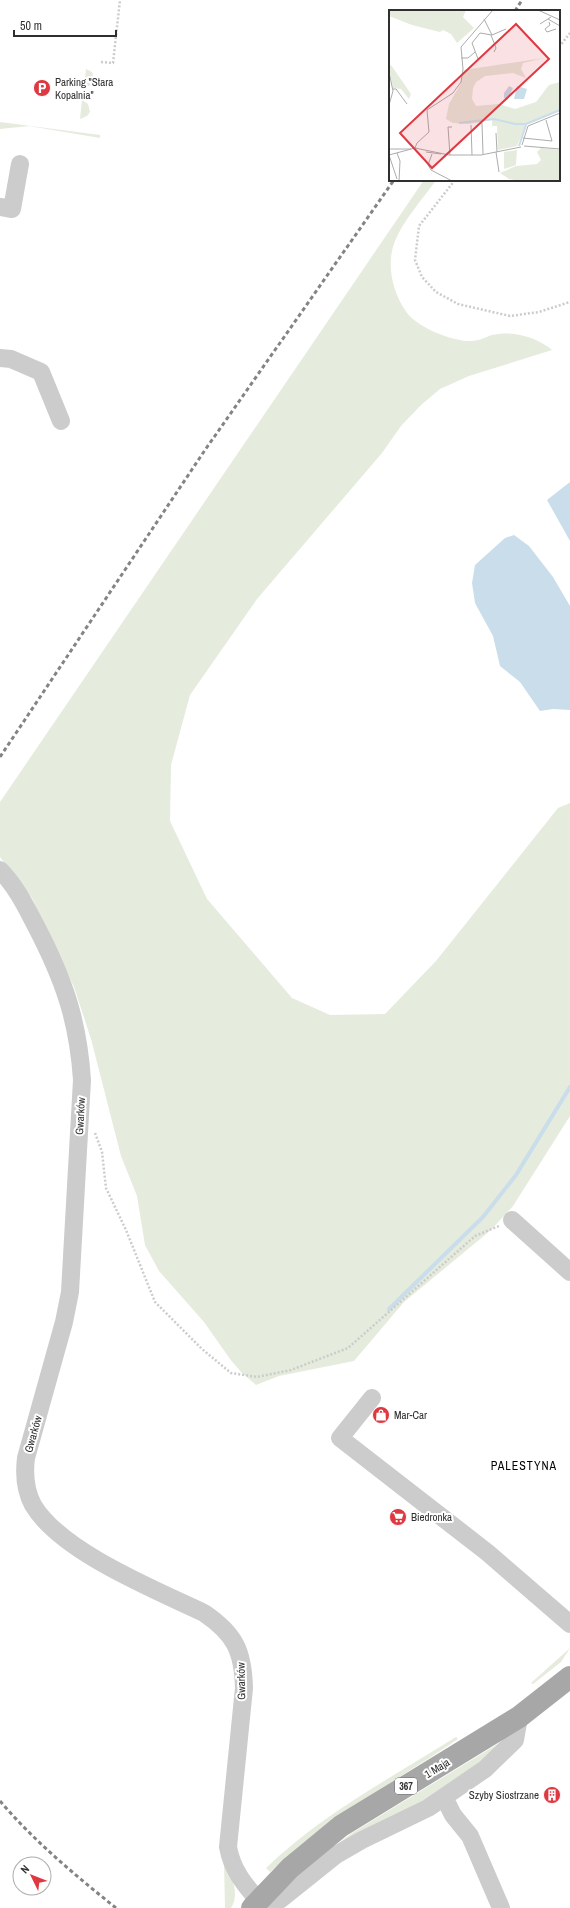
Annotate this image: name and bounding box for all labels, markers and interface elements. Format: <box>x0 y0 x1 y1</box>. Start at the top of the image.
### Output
inset map <box>389 10 560 181</box>
scale bar <box>14 12 116 38</box>
text: 50 m <box>20 18 42 34</box>
place label: Parking "Stara Kopalnia" <box>55 75 113 102</box>
parking icon: Parking "Stara Kopalnia" <box>32 78 52 98</box>
street label: Gwarków <box>72 1096 88 1135</box>
shop icon: Mar-Car <box>371 1405 391 1425</box>
place label: Mar-Car <box>394 1408 427 1422</box>
street label: Gwarków <box>21 1414 45 1454</box>
district label: PALESTYNA <box>491 1458 557 1474</box>
supermarket icon: Biedronka <box>388 1507 408 1527</box>
place label: Biedronka <box>411 1510 452 1524</box>
street label: Gwarków <box>234 1662 248 1700</box>
street label: 1 Maja <box>422 1755 452 1781</box>
road number: 367 <box>395 1778 417 1794</box>
building icon: Szyby Siostrzane <box>542 1785 562 1805</box>
place label: Szyby Siostrzane <box>469 1788 539 1802</box>
north arrow <box>12 1856 52 1896</box>
text: N <box>17 1862 32 1876</box>

